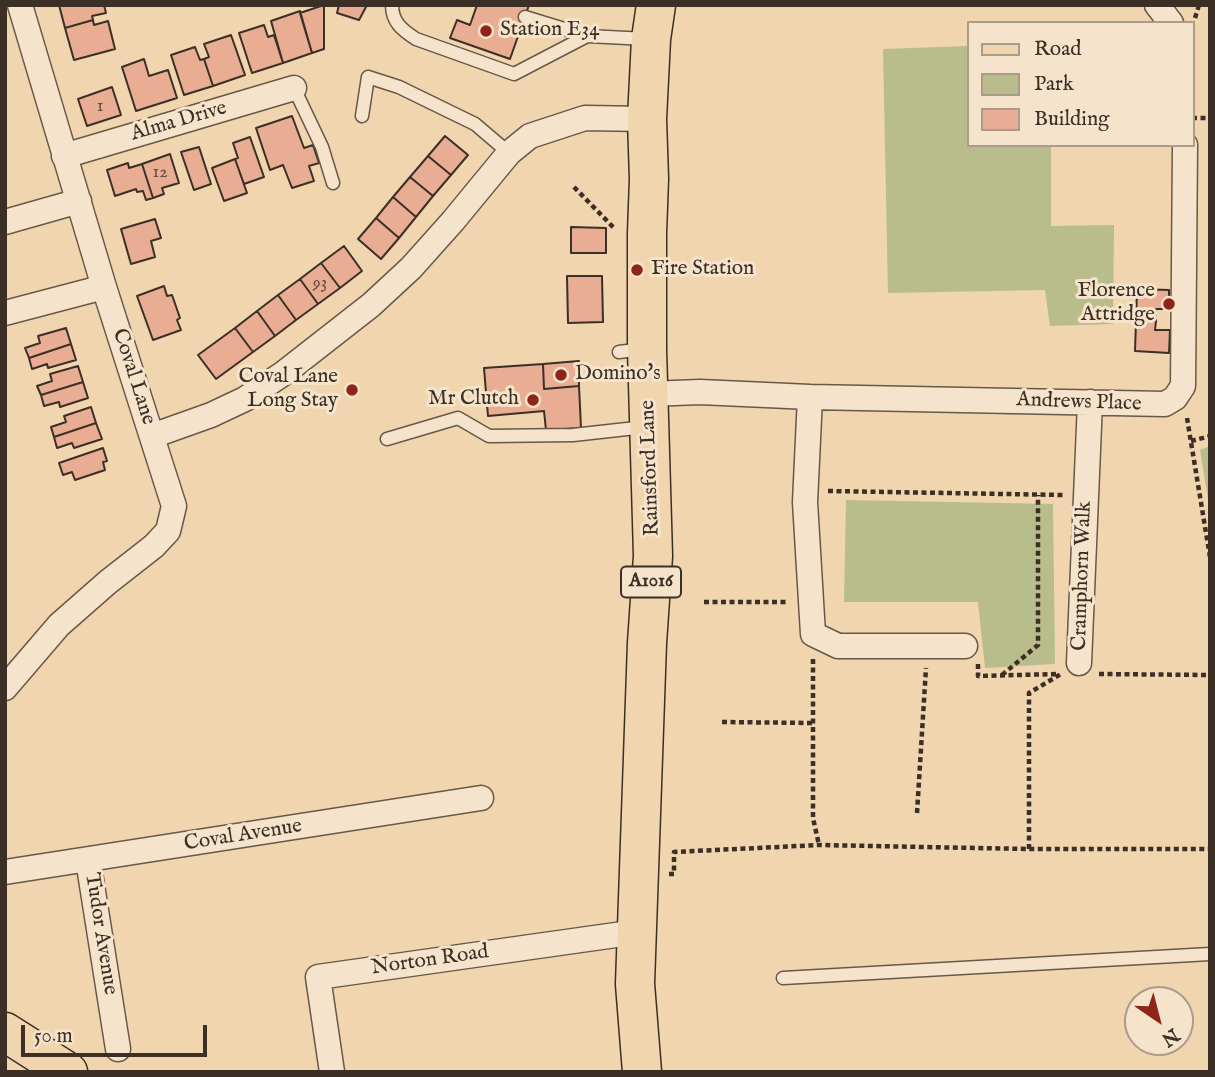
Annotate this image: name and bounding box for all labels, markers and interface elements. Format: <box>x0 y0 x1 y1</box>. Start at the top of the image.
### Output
place label: Station E34 <box>500 18 599 44</box>
legend <box>967 21 1194 147</box>
marker: Station E34 <box>478 23 494 39</box>
text: Road <box>1034 36 1081 63</box>
text: Park <box>1034 71 1074 98</box>
house number: 1 <box>97 96 103 118</box>
street label: Alma Drive <box>128 96 230 148</box>
text: Building <box>1034 106 1109 133</box>
house number: 12 <box>152 162 168 184</box>
place label: Fire Station <box>651 257 754 283</box>
marker: Fire Station <box>629 262 645 278</box>
house number: 93 <box>313 273 327 295</box>
place label: Florence Attridge <box>1078 279 1155 329</box>
marker: Florence Attridge <box>1161 296 1177 312</box>
street label: Coval Lane <box>106 326 160 428</box>
place label: Domino's <box>575 362 661 388</box>
place label: Coval Lane Long Stay <box>238 365 338 415</box>
marker: Domino's <box>553 367 569 383</box>
marker: Coval Lane Long Stay <box>344 382 360 398</box>
place label: Mr Clutch <box>428 387 519 413</box>
street label: Andrews Place <box>1016 388 1142 418</box>
marker: Mr Clutch <box>525 392 541 408</box>
street label: Rainsford Lane <box>636 399 666 537</box>
street label: Cramphorn Walk <box>1068 501 1098 651</box>
road number: A1016 <box>621 566 681 597</box>
street label: Coval Avenue <box>182 814 304 858</box>
street label: Tudor Avenue <box>78 871 122 997</box>
street label: Norton Road <box>370 940 490 982</box>
north arrow <box>1124 986 1194 1056</box>
scale bar <box>24 1010 210 1054</box>
text: N <box>1156 1022 1184 1051</box>
text: 50 m <box>34 1023 73 1050</box>

